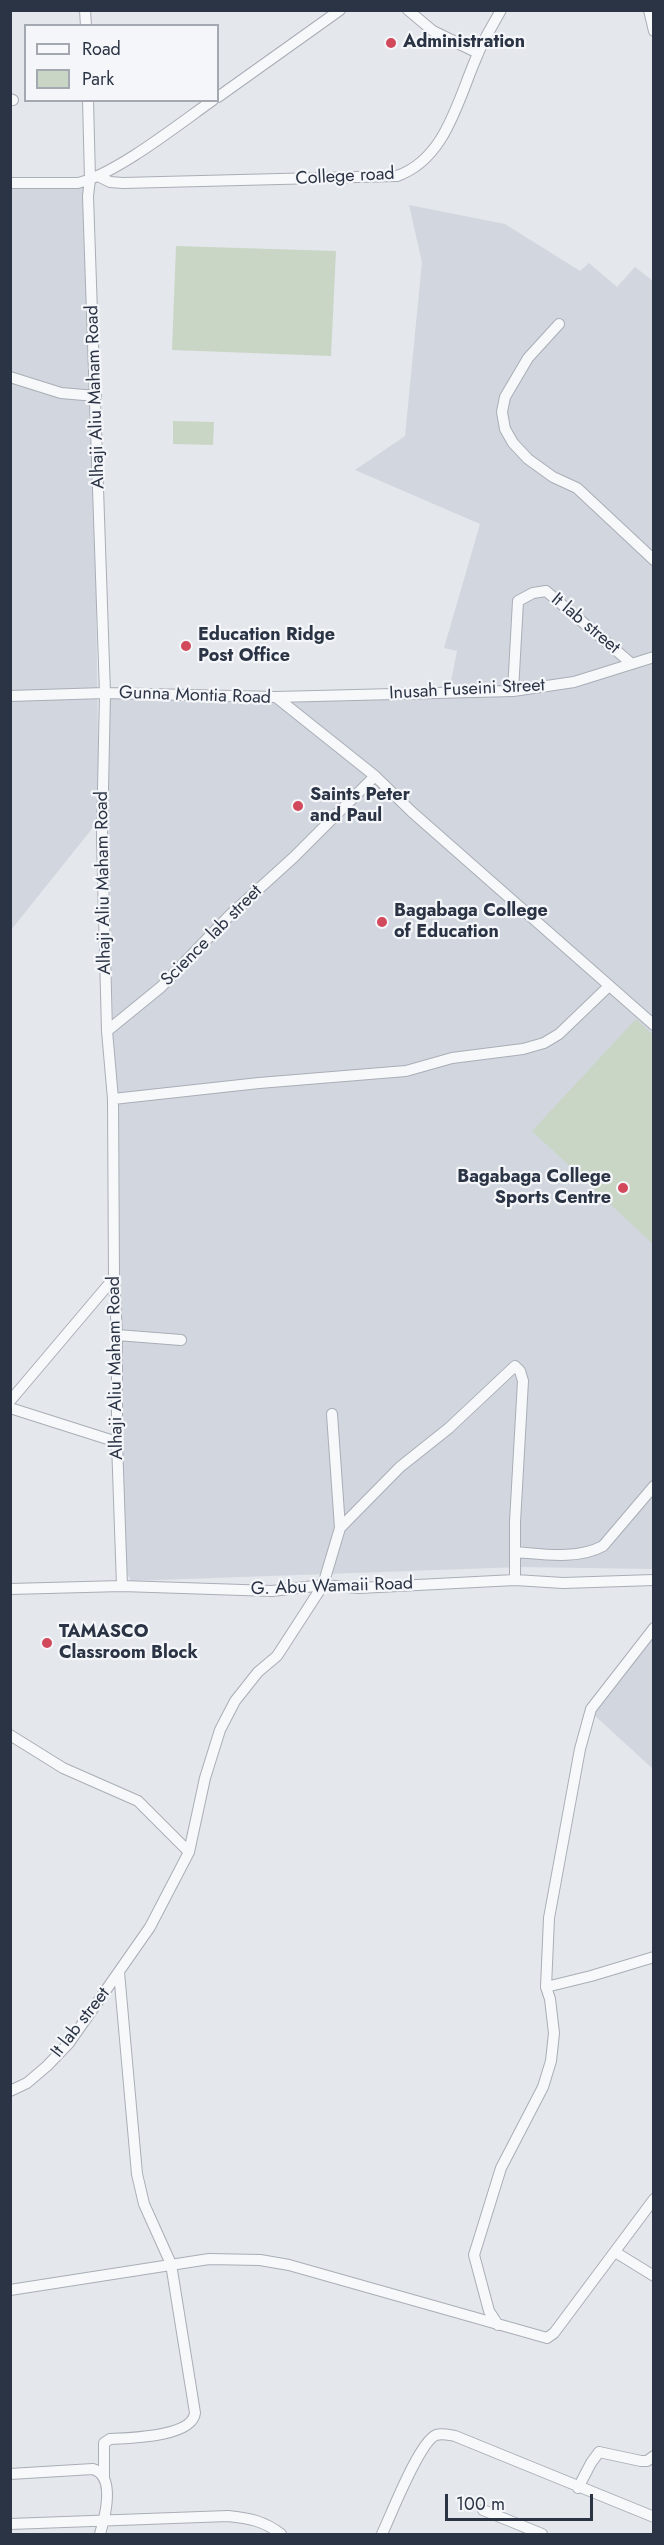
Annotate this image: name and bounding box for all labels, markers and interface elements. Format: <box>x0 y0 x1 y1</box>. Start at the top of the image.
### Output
legend <box>24 24 219 102</box>
place label: Administration <box>403 32 525 54</box>
text: Road <box>82 36 121 62</box>
marker: Administration <box>384 36 398 50</box>
text: Park <box>82 66 114 92</box>
street label: College road <box>295 164 395 190</box>
street label: Alhaji Aliu Maham Road <box>82 305 110 489</box>
street label: It lab street <box>546 589 624 659</box>
place label: Education Ridge Post Office <box>198 625 335 668</box>
marker: Education Ridge Post Office <box>179 639 193 653</box>
street label: Inusah Fuseini Street <box>389 675 545 705</box>
street label: Gunna Montia Road <box>119 683 271 709</box>
place label: Saints Peter and Paul <box>310 785 410 828</box>
street label: Alhaji Aliu Maham Road <box>92 791 116 975</box>
marker: Saints Peter and Paul <box>291 799 305 813</box>
street label: Science lab street <box>157 881 267 991</box>
place label: Bagabaga College of Education <box>394 901 548 944</box>
marker: Bagabaga College of Education <box>375 915 389 929</box>
place label: Bagabaga College Sports Centre <box>457 1167 611 1210</box>
marker: Bagabaga College Sports Centre <box>616 1181 630 1195</box>
street label: Alhaji Aliu Maham Road <box>104 1276 128 1460</box>
street label: G. Abu Wamaii Road <box>251 1573 413 1601</box>
place label: TAMASCO Classroom Block <box>59 1622 198 1664</box>
marker: TAMASCO Classroom Block <box>40 1636 54 1650</box>
street label: It lab street <box>47 1984 115 2062</box>
scale bar <box>448 2482 596 2520</box>
text: 100 m <box>456 2491 505 2517</box>

